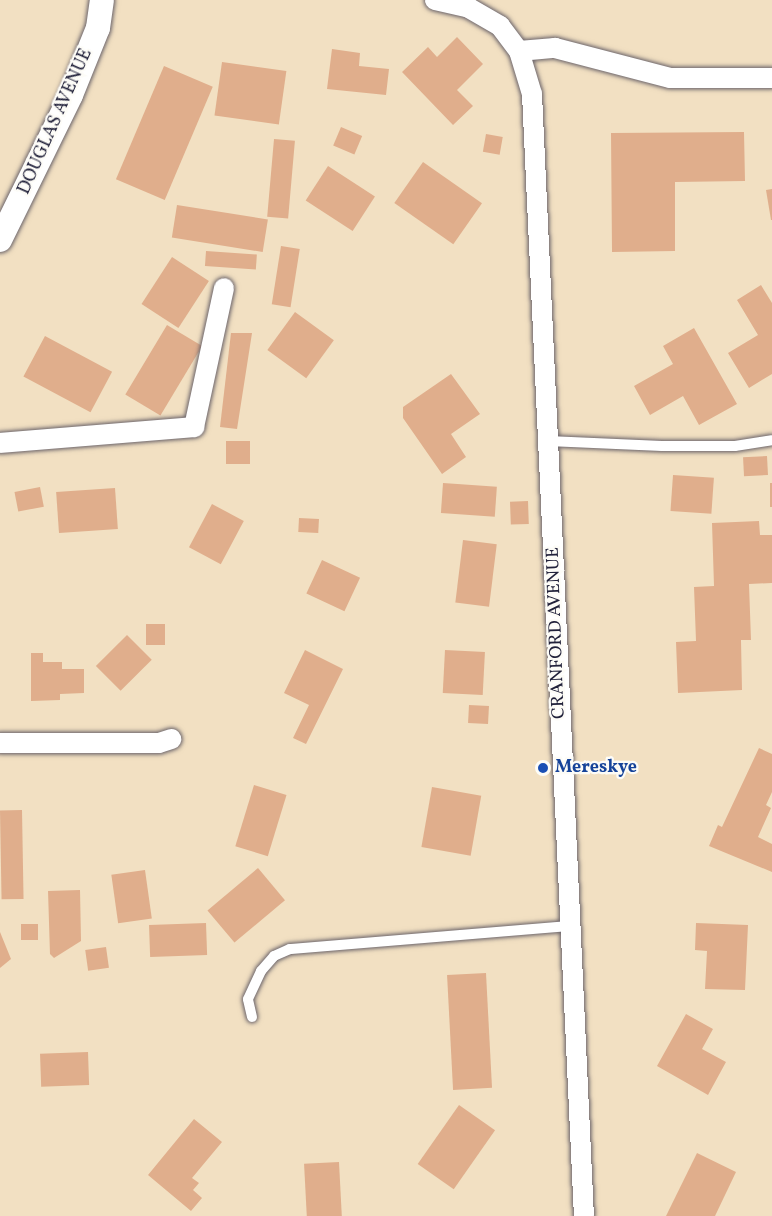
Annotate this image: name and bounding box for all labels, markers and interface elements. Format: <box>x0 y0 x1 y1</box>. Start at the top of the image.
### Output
street label: DOUGLAS AVENUE <box>14 46 98 198</box>
street label: CRANFORD AVENUE <box>543 547 571 719</box>
place label: Mereskye <box>555 757 637 779</box>
marker: Mereskye <box>536 761 550 775</box>

